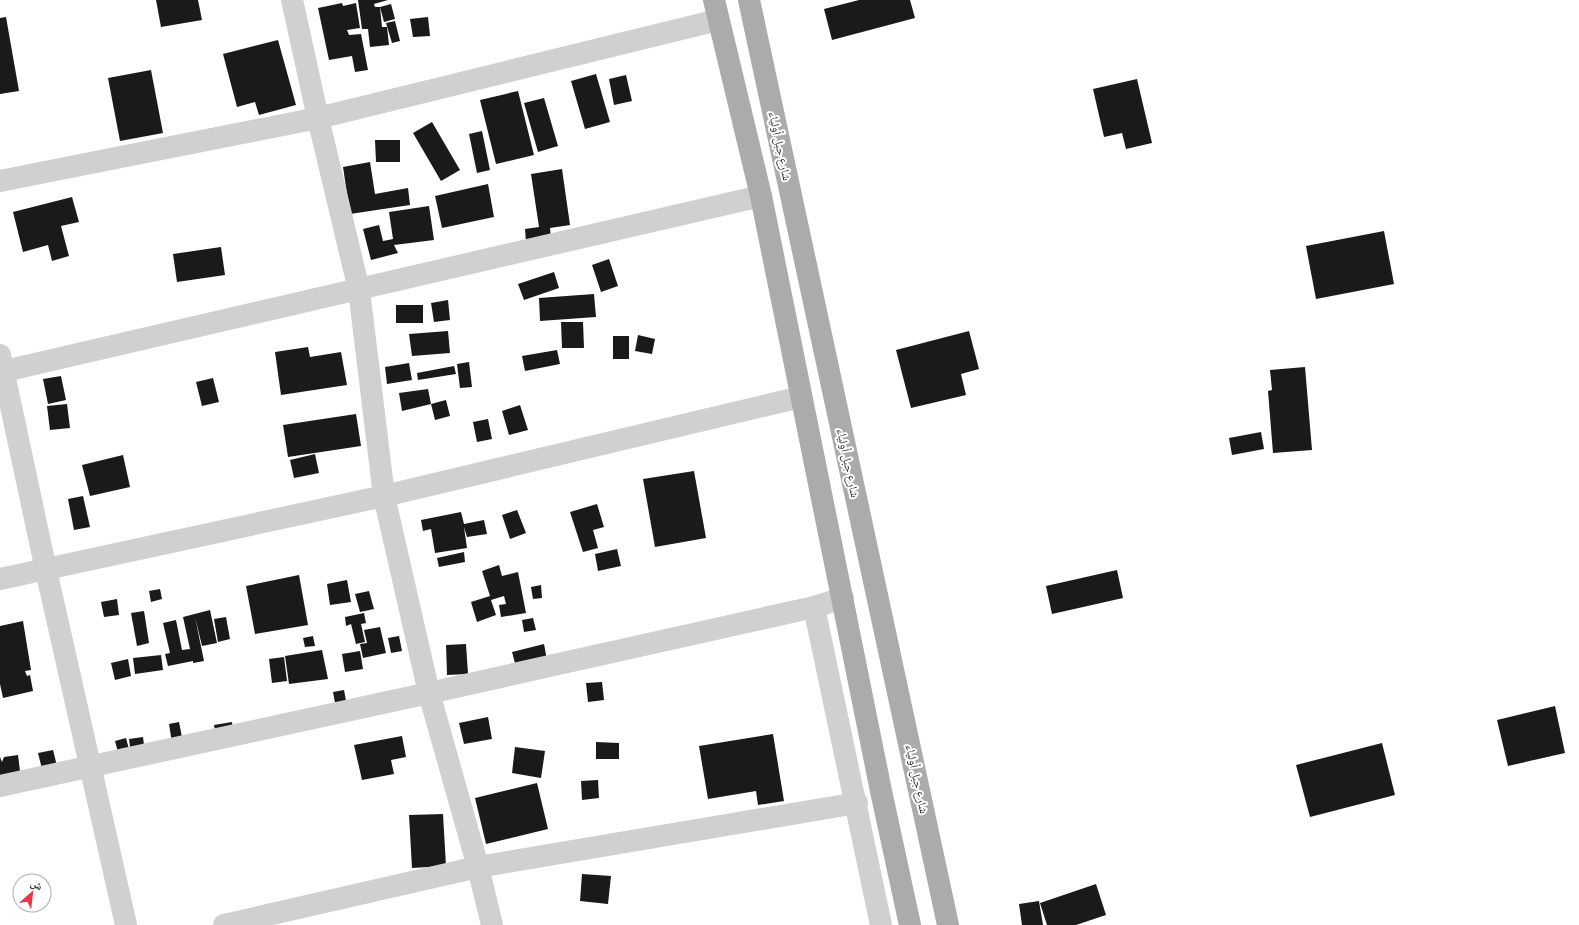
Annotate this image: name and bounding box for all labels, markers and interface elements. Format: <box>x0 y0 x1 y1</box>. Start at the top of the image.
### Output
street label: شارع جبل أولياء <box>765 110 795 182</box>
street label: شارع جبل أولياء <box>833 427 863 499</box>
street label: شارع جبل أولياء <box>902 743 932 815</box>
north arrow <box>12 873 52 913</box>
text: ش <box>28 875 45 894</box>

